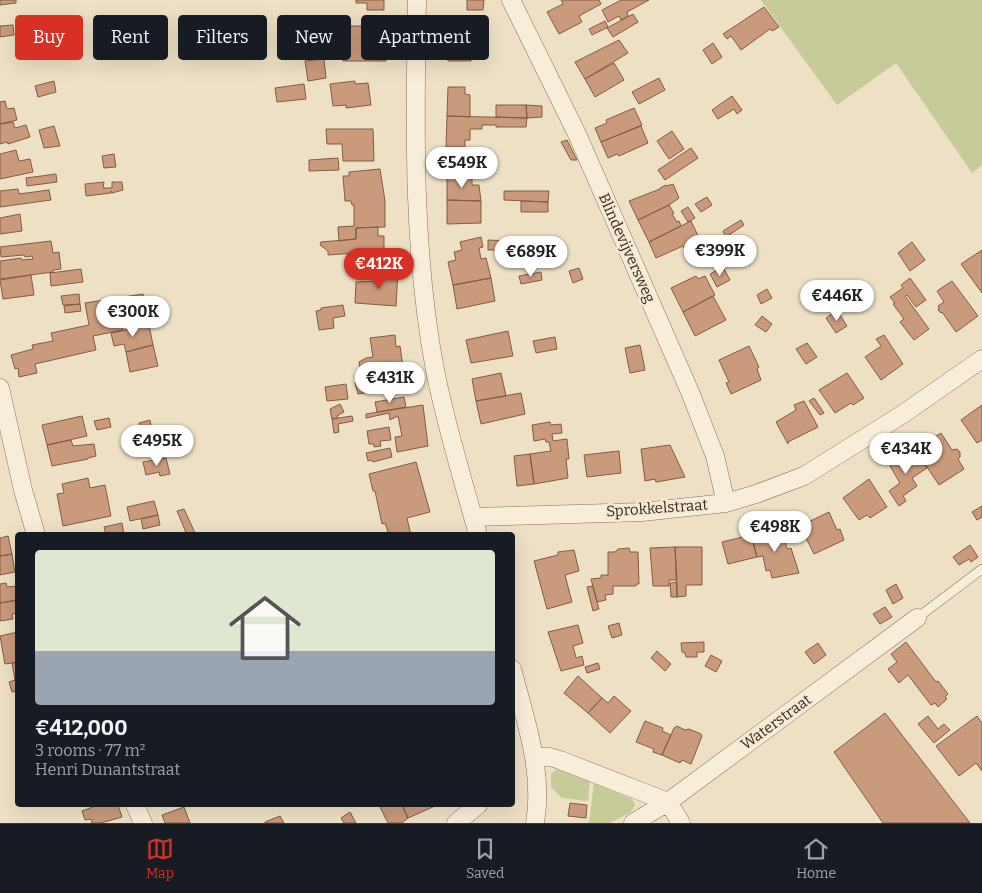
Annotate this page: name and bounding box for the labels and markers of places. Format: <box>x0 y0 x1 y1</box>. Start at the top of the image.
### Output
pin: €549K <box>427 146 497 189</box>
pin: €399K <box>685 234 755 277</box>
pin: €689K <box>496 236 566 278</box>
pin: €412K <box>344 248 414 290</box>
pin: €446K <box>802 280 872 322</box>
pin: €300K <box>98 296 168 338</box>
pin: €431K <box>355 362 425 404</box>
pin: €495K <box>122 424 192 467</box>
pin: €434K <box>871 432 941 475</box>
pin: €498K <box>740 510 810 553</box>

